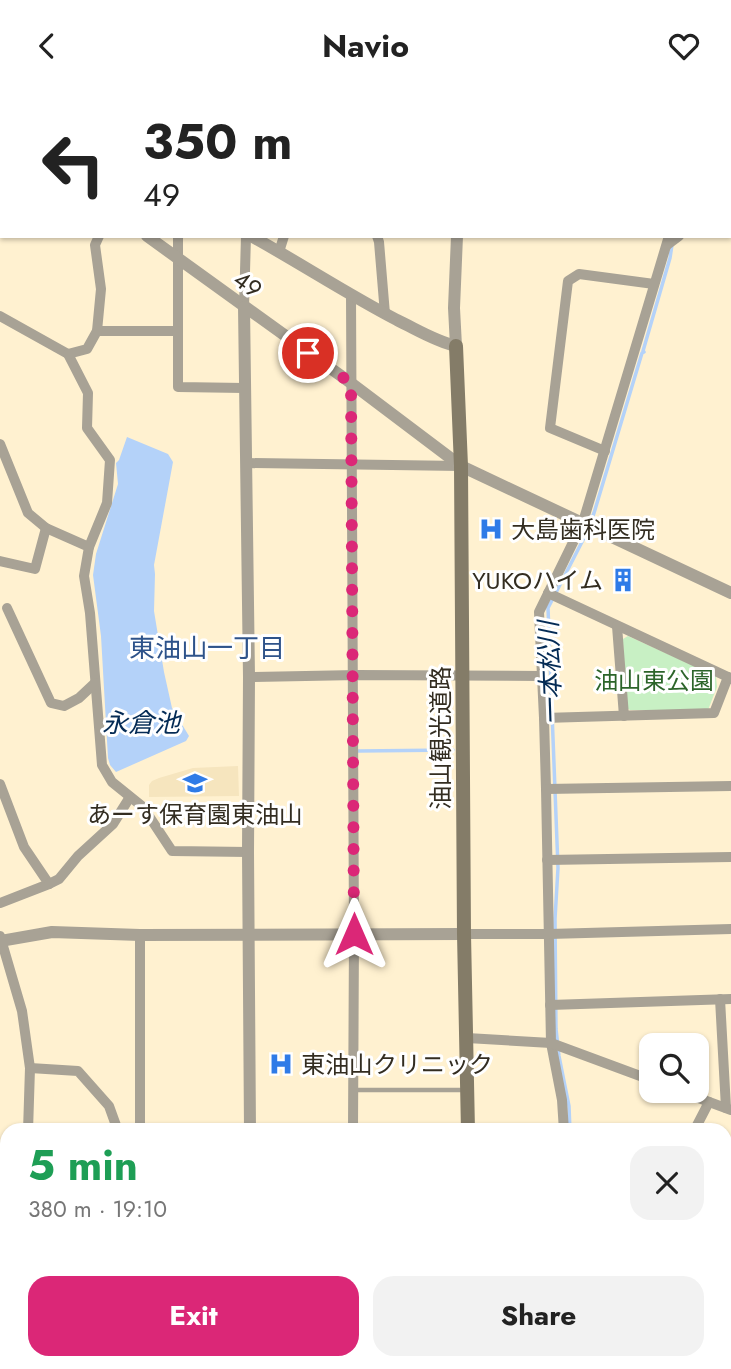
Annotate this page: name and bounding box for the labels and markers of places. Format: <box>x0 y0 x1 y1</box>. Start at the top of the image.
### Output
pin <box>278 323 338 383</box>
place label: 大島歯科医院 <box>511 512 655 547</box>
hospital icon: 大島歯科医院 <box>477 515 505 543</box>
place label: YUKOハイム <box>472 563 603 598</box>
building icon: YUKOハイム <box>609 566 637 594</box>
school or university icon: あーす保育園東油山 <box>181 769 209 797</box>
place label: あーす保育園東油山 <box>87 797 303 832</box>
place label: 東油山クリニック <box>301 1047 493 1082</box>
hospital icon: 東油山クリニック <box>267 1050 295 1078</box>

